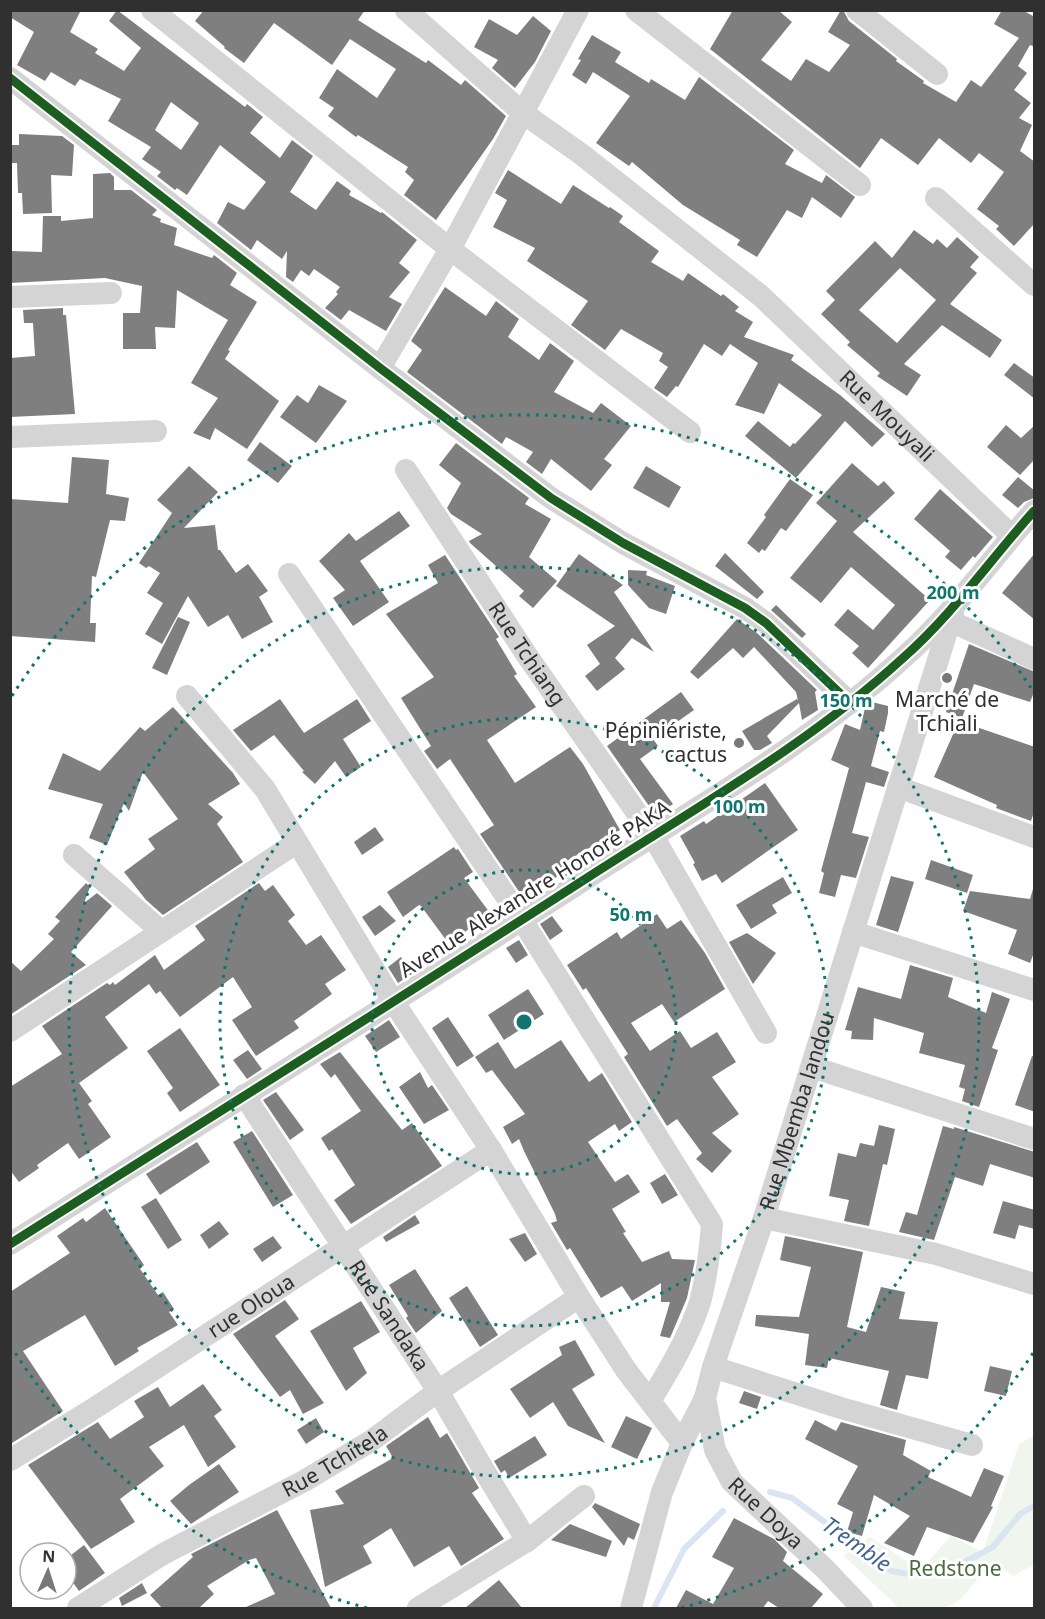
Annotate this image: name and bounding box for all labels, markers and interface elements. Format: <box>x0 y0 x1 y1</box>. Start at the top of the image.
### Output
street label: Rue Mouyali <box>834 363 941 468</box>
text: 200 m <box>926 580 980 604</box>
street label: Rue Tchiang <box>483 596 573 711</box>
marker: Marché de Tchiali <box>940 671 954 685</box>
place label: Marché de Tchiali <box>895 685 999 737</box>
text: 150 m <box>819 688 873 712</box>
place label: Pépiniériste, cactus <box>605 716 727 768</box>
marker: Pépiniériste, cactus <box>732 736 746 750</box>
street label: Avenue Alexandre Honoré PAKA <box>394 793 676 983</box>
text: 100 m <box>712 794 766 818</box>
text: 50 m <box>610 902 652 926</box>
street label: Rue Mbemba landou <box>752 1008 840 1213</box>
centre of rings <box>514 1012 534 1032</box>
street label: Rue Sandaka <box>343 1254 436 1376</box>
street label: rue Oloua <box>202 1267 299 1344</box>
street label: Rue Tchitela <box>277 1418 393 1503</box>
street label: Rue Doya <box>722 1470 810 1555</box>
water label: Tremble <box>817 1509 898 1578</box>
north arrow <box>18 1541 78 1601</box>
text: N <box>42 1545 56 1567</box>
park label: Redstone <box>909 1554 1002 1582</box>

